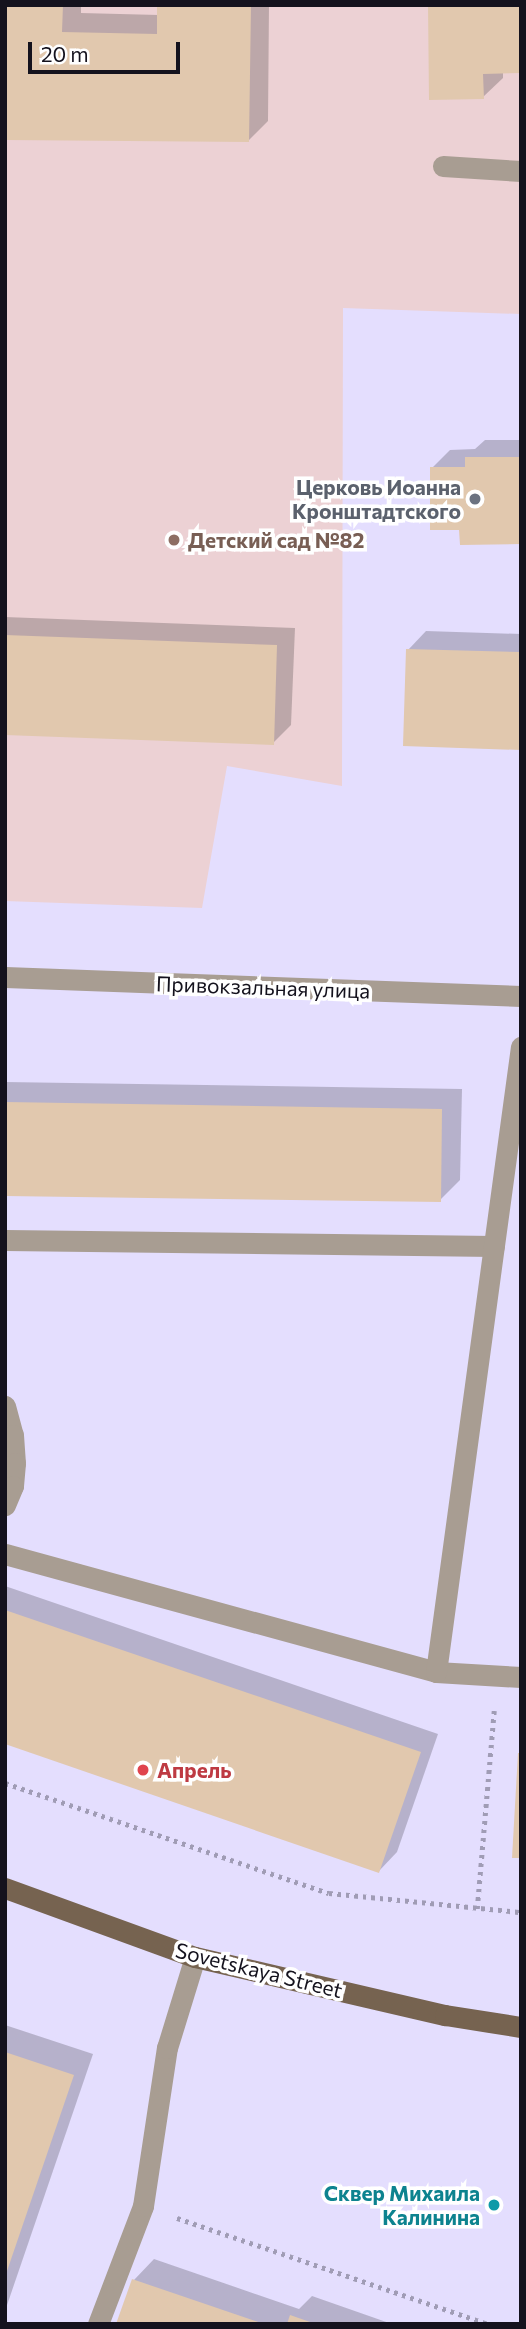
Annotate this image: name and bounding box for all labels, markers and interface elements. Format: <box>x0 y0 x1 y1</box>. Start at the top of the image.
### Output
scale bar <box>32 28 184 72</box>
text: 20 m <box>41 41 89 66</box>
place label: Церковь Иоанна Кронштадтского <box>292 474 461 524</box>
marker: Церковь Иоанна Кронштадтского <box>467 491 483 507</box>
place label: Детский сад №82 <box>188 527 364 553</box>
marker: Детский сад №82 <box>166 532 182 548</box>
street label: Привокзальная улица <box>156 971 370 1003</box>
place label: Апрель <box>157 1757 231 1783</box>
marker: Апрель <box>135 1762 151 1778</box>
street label: Sovetskaya Street <box>173 1937 345 2003</box>
place label: Сквер Михаила Калинина <box>324 2180 480 2230</box>
marker: Сквер Михаила Калинина <box>486 2197 502 2213</box>

